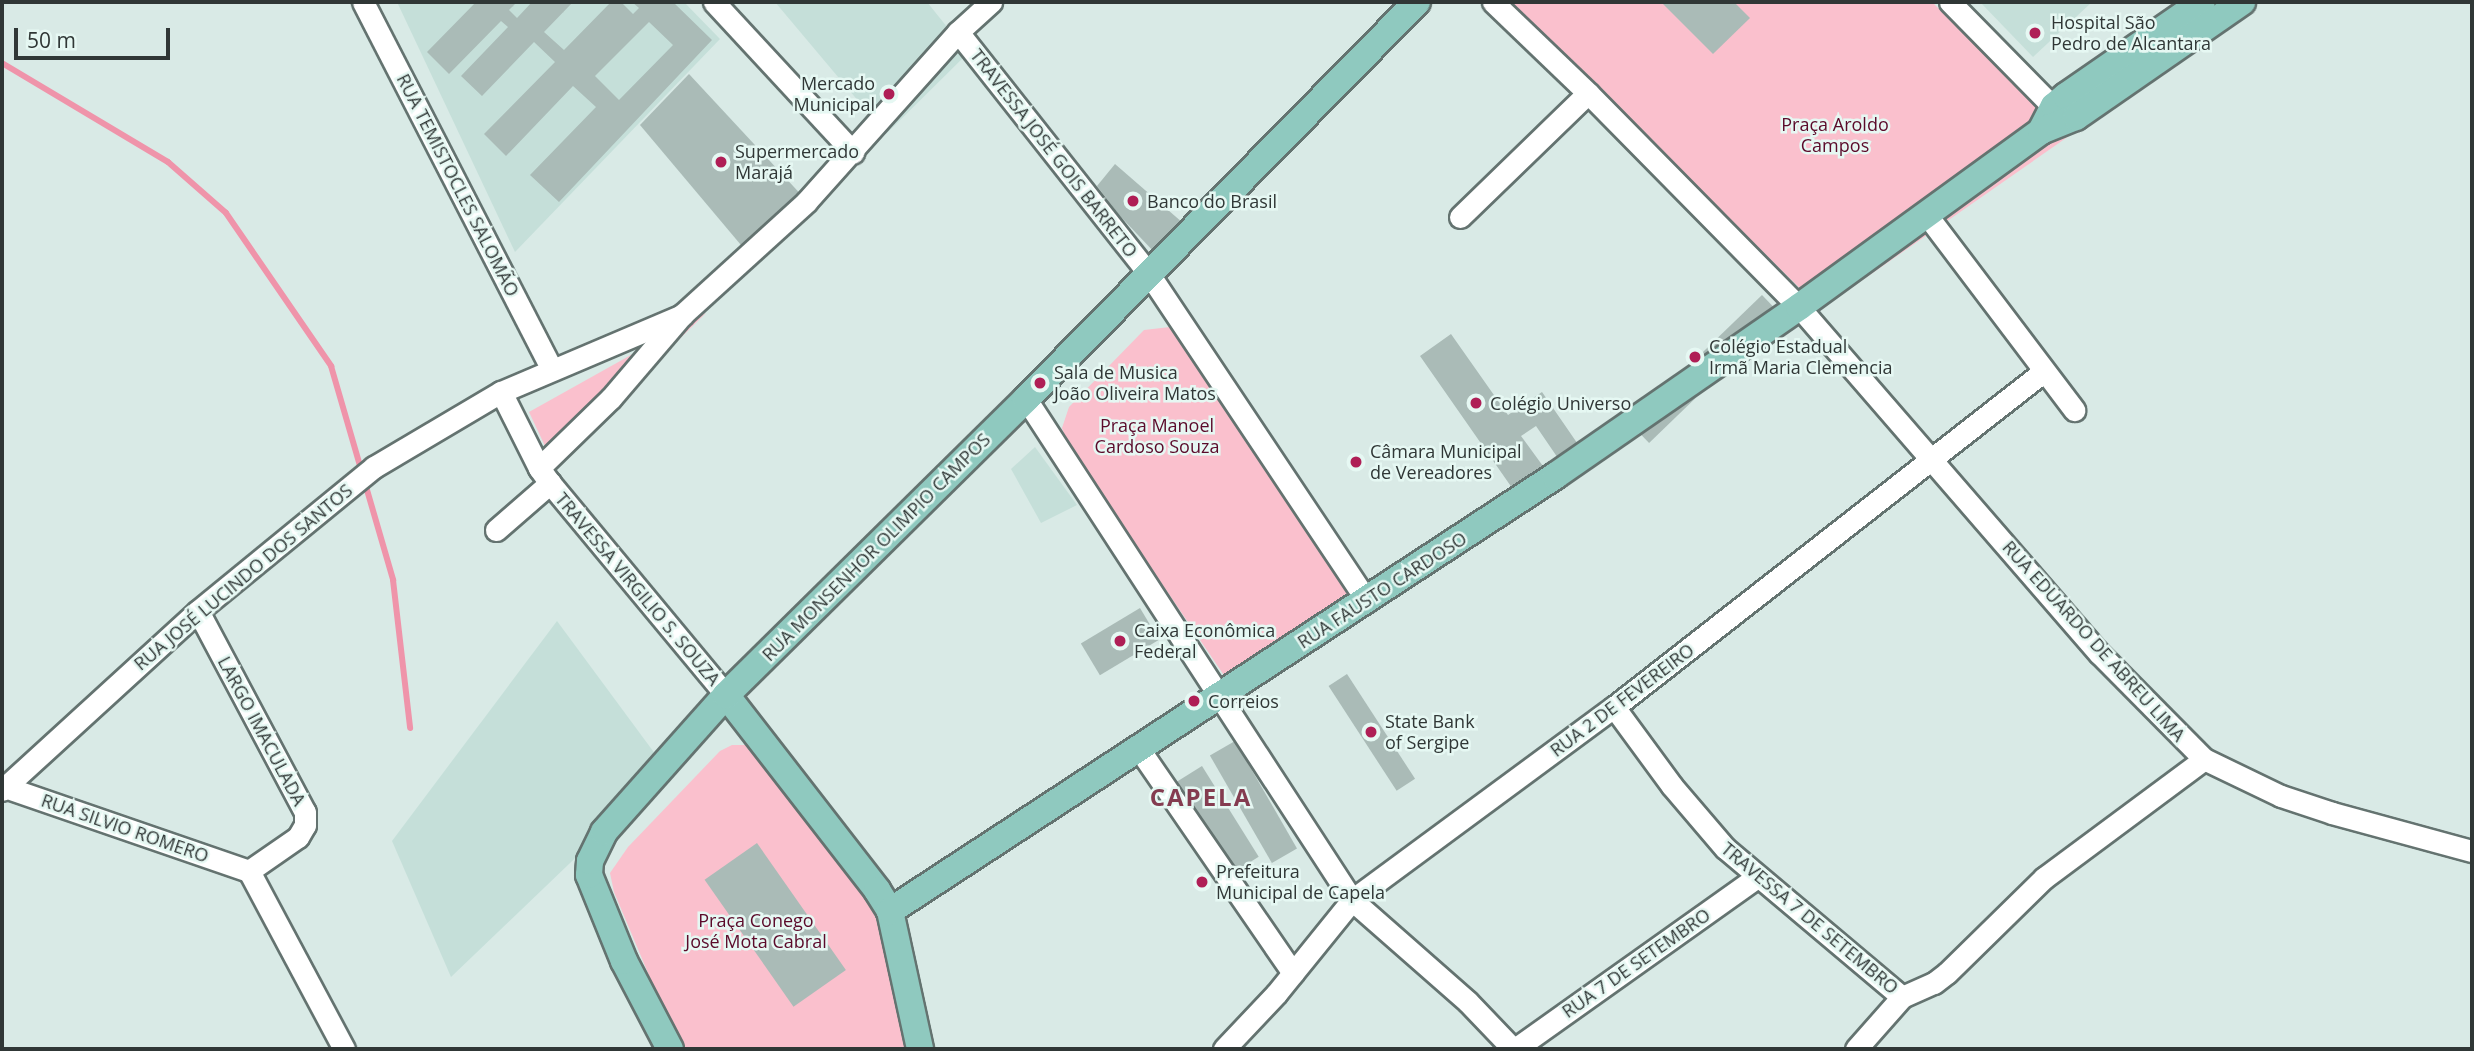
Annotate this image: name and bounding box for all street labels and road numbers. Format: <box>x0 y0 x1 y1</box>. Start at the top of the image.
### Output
street label: TRAVESSA JOSÉ GOIS BARRETO <box>966 45 1142 261</box>
street label: RUA TEMISTOCLES SALOMÃO <box>392 70 524 300</box>
street label: RUA MONSENHOR OLIMPIO CAMPOS <box>758 429 994 665</box>
street label: RUA JOSÉ LUCINDO DOS SANTOS <box>130 479 356 675</box>
street label: TRAVESSA VIRGILIO S. SOUZA <box>551 488 725 690</box>
street label: RUA FAUSTO CARDOSO <box>1293 527 1471 653</box>
street label: RUA EDUARDO DE ABREU LIMA <box>1998 536 2190 746</box>
street label: RUA 2 DE FEVEREIRO <box>1546 639 1698 761</box>
street label: LARGO IMACULADA <box>214 653 310 809</box>
street label: RUA SILVIO ROMERO <box>39 789 211 867</box>
street label: TRAVESSA 7 DE SETEMBRO <box>1717 838 1903 998</box>
street label: RUA 7 DE SETEMBRO <box>1558 904 1714 1022</box>

